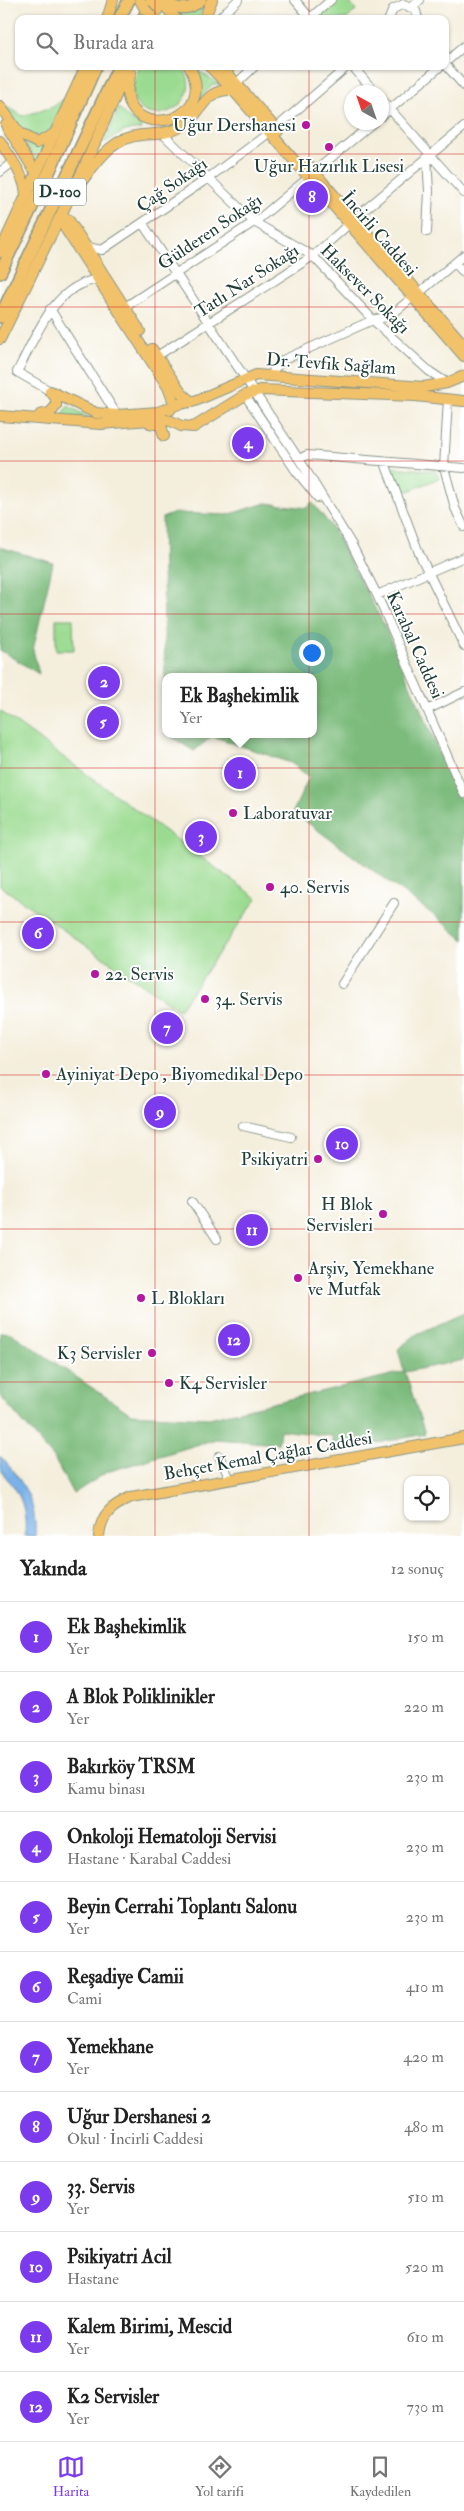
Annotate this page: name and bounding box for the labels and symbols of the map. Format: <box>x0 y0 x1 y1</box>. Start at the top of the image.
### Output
north arrow <box>344 85 389 130</box>
place label: Uğur Dershanesi <box>173 114 296 137</box>
marker: Uğur Dershanesi <box>300 119 312 131</box>
marker: Uğur Hazırlık Lisesi <box>323 141 335 153</box>
street label: Çağ Sokağı <box>132 152 212 218</box>
place label: Uğur Hazırlık Lisesi <box>254 155 404 178</box>
road number: D-100 <box>34 178 86 206</box>
pin: 8 <box>296 178 328 216</box>
street label: İncirli Caddesi <box>336 187 422 281</box>
street label: Gülderen Sokağı <box>154 189 267 275</box>
street label: Tatlı Nar Sokağı <box>191 239 304 323</box>
street label: Haksever Sokağı <box>315 239 415 339</box>
street label: Dr. Tevfik Sağlam <box>265 348 397 380</box>
pin: 4 <box>232 424 264 462</box>
street label: Karabal Caddesi <box>381 588 449 703</box>
your location <box>299 640 325 666</box>
pin: 2 <box>88 663 120 701</box>
pin: 5 <box>87 703 119 741</box>
pin: 1 <box>224 754 256 792</box>
place label: Laboratuvar <box>243 802 332 825</box>
marker: Laboratuvar <box>227 807 239 819</box>
pin: 3 <box>185 818 217 856</box>
place label: 40. Servis <box>280 876 349 899</box>
marker: 40. Servis <box>264 881 276 893</box>
pin: 6 <box>22 914 54 952</box>
place label: 22. Servis <box>105 963 174 986</box>
marker: 22. Servis <box>89 968 101 980</box>
place label: 34. Servis <box>215 988 282 1011</box>
marker: 34. Servis <box>199 993 211 1005</box>
pin: 7 <box>151 1009 183 1047</box>
place label: Ayiniyat Depo , Biyomedikal Depo <box>55 1063 303 1086</box>
marker: Ayiniyat Depo , Biyomedikal Depo <box>40 1068 52 1080</box>
pin: 9 <box>144 1093 176 1131</box>
pin: 10 <box>326 1125 358 1163</box>
place label: Psikiyatri <box>241 1148 308 1171</box>
marker: Psikiyatri <box>312 1153 324 1165</box>
place label: H Blok Servisleri <box>306 1193 373 1237</box>
marker: H Blok Servisleri <box>377 1208 389 1220</box>
pin: 11 <box>236 1211 268 1249</box>
place label: Arşiv, Yemekhane ve Mutfak <box>307 1257 435 1301</box>
marker: Arşiv, Yemekhane ve Mutfak <box>292 1272 304 1284</box>
place label: L Blokları <box>151 1287 225 1310</box>
marker: L Blokları <box>135 1292 147 1304</box>
pin: 12 <box>218 1321 250 1359</box>
place label: K3 Servisler <box>57 1342 142 1365</box>
marker: K3 Servisler <box>146 1347 158 1359</box>
place label: K4 Servisler <box>179 1372 267 1395</box>
marker: K4 Servisler <box>163 1377 175 1389</box>
street label: Behçet Kemal Çağlar Caddesi <box>162 1426 374 1486</box>

